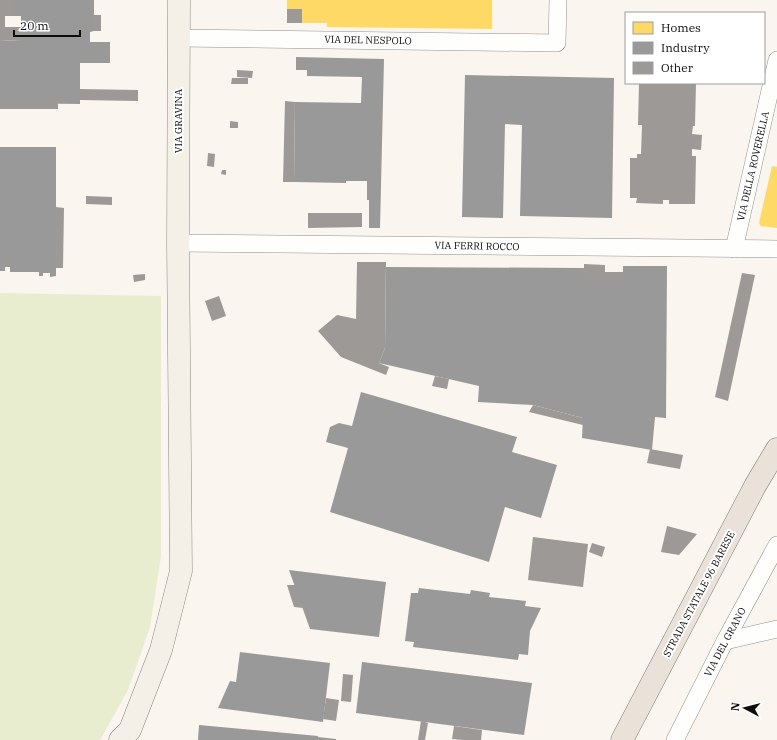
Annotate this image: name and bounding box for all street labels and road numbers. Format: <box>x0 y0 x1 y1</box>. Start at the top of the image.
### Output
street label: VIA DEL NESPOLO <box>324 33 412 47</box>
street label: VIA GRAVINA <box>172 89 185 153</box>
street label: VIA DELLA ROVERELLA <box>734 110 772 222</box>
street label: VIA FERRI ROCCO <box>434 239 520 253</box>
street label: STRADA STATALE 96 BARESE <box>660 529 738 659</box>
street label: VIA DEL GRANO <box>701 605 749 679</box>

